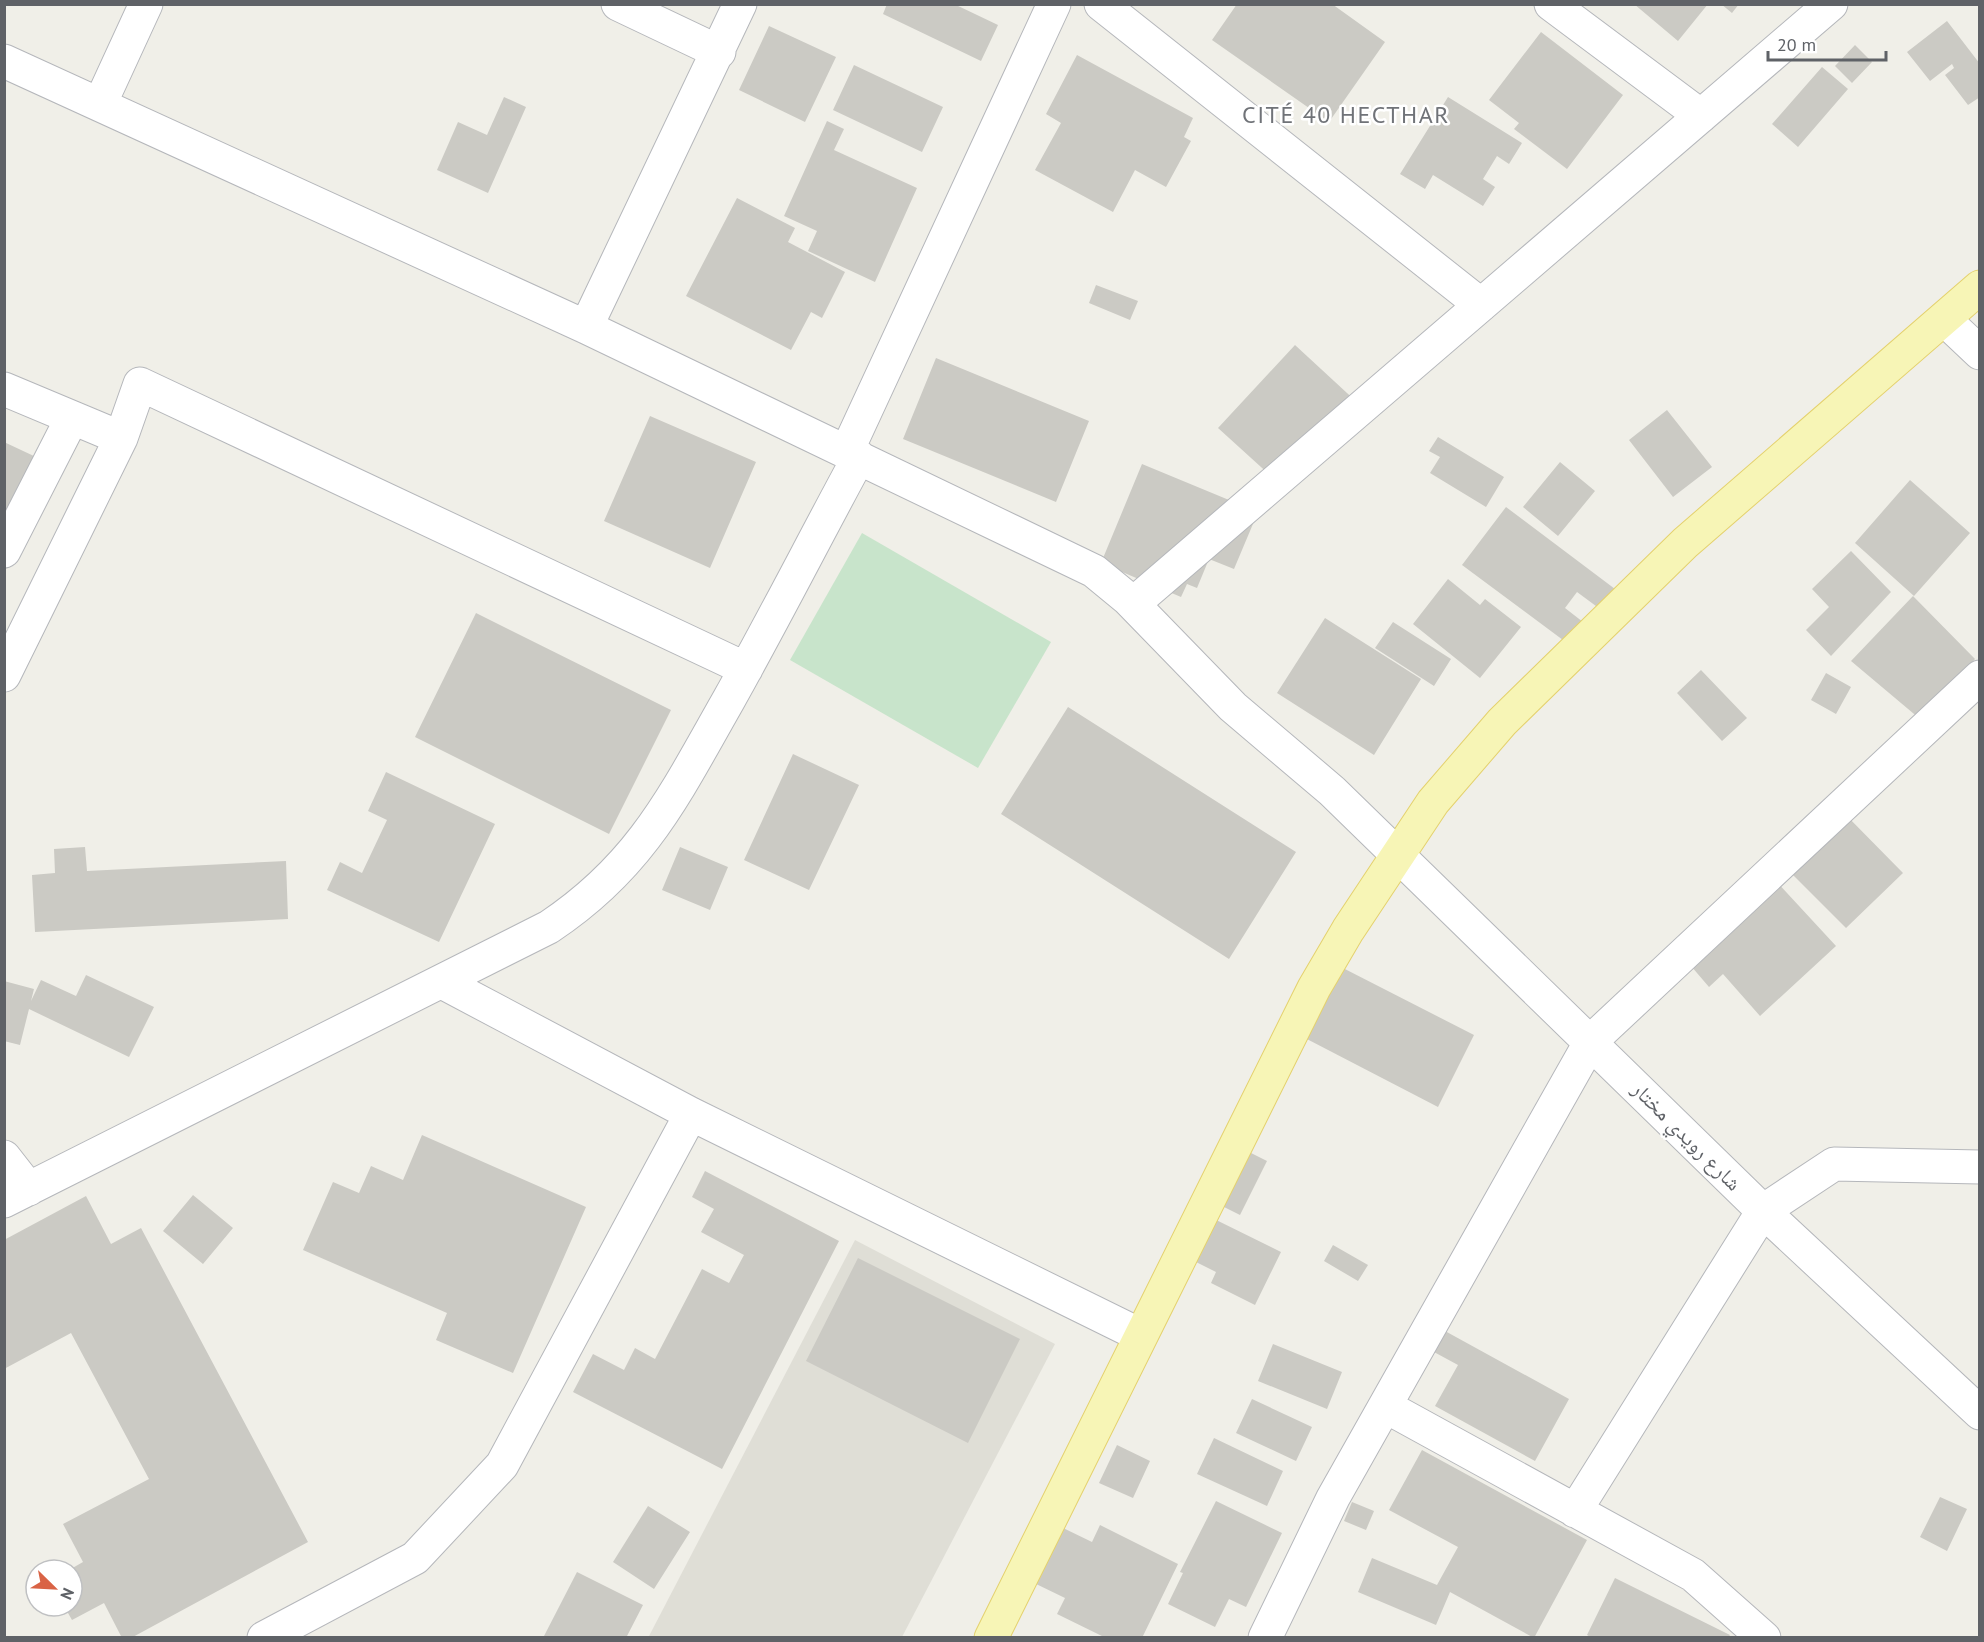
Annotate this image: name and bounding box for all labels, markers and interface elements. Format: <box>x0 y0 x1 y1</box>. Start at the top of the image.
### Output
scale bar <box>1768 24 1886 62</box>
text: 20 m <box>1777 33 1816 56</box>
district label: CITÉ 40 HECTHAR <box>1242 99 1450 130</box>
street label: شارع رويدي مختار <box>1624 1075 1747 1199</box>
north arrow <box>24 1558 84 1618</box>
text: N <box>56 1585 79 1603</box>

